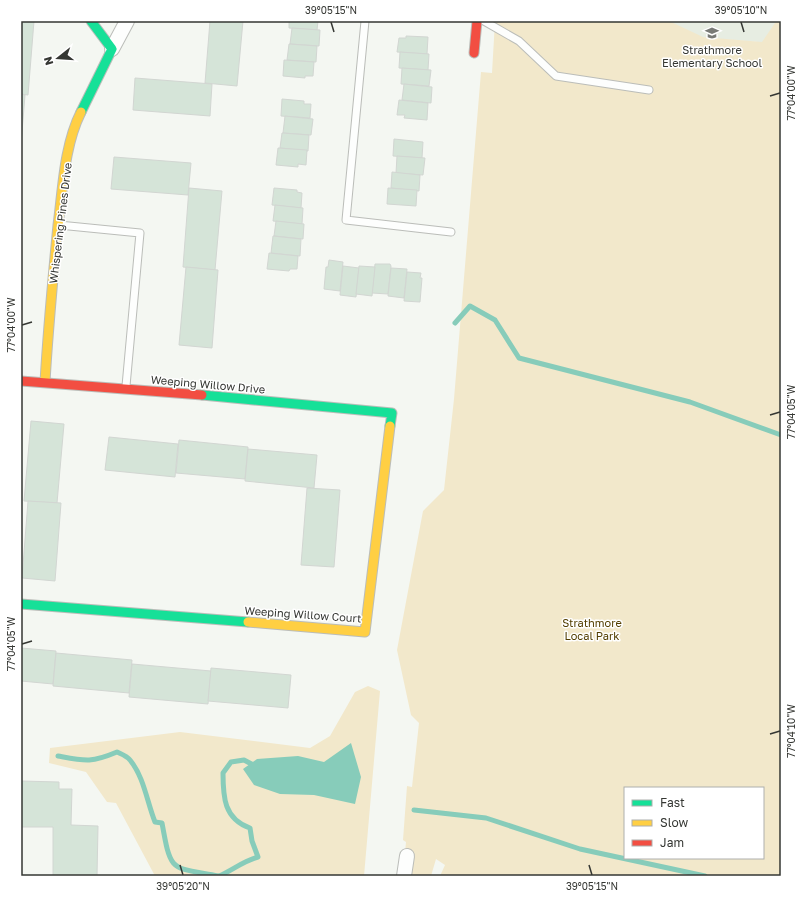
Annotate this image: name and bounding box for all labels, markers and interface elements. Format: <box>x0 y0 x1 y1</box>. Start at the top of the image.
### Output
text: 39°05'15"N <box>305 4 357 16</box>
text: 39°05'10"N <box>715 4 767 16</box>
school or university icon: Strathmore Elementary School <box>704 25 720 41</box>
north arrow <box>38 38 78 78</box>
place label: Strathmore Elementary School <box>662 43 762 69</box>
text: N <box>41 55 55 67</box>
text: 77°04'00"W <box>785 65 797 121</box>
street label: Whispering Pines Drive <box>46 162 74 284</box>
text: 77°04'00"W <box>5 297 17 353</box>
street label: Weeping Willow Drive <box>150 373 266 395</box>
text: 77°04'05"W <box>785 384 797 439</box>
street label: Weeping Willow Court <box>244 603 362 625</box>
text: 77°04'05"W <box>5 616 17 671</box>
park label: Strathmore Local Park <box>562 616 622 642</box>
text: 77°04'10"W <box>785 704 797 758</box>
legend <box>624 787 764 859</box>
text: Fast <box>660 795 685 810</box>
text: Slow <box>660 815 688 830</box>
text: Jam <box>660 835 684 850</box>
text: 39°05'20"N <box>156 880 210 892</box>
text: 39°05'15"N <box>566 880 618 892</box>

